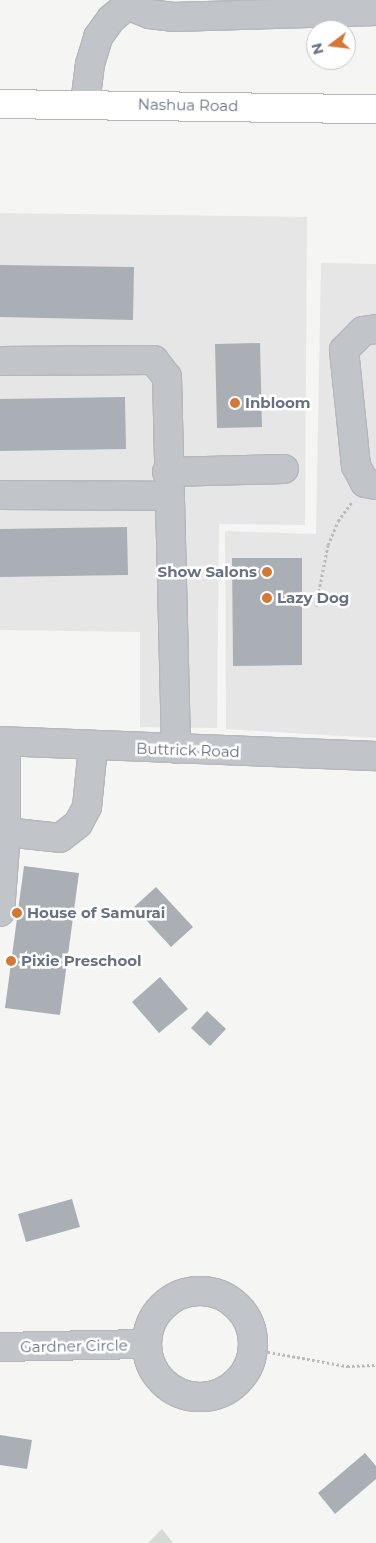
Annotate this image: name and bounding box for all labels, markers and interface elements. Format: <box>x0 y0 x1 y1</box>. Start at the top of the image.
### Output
north arrow <box>306 20 356 70</box>
text: N <box>307 41 328 56</box>
street label: Nashua Road <box>138 95 238 115</box>
place label: Inbloom <box>245 394 311 412</box>
marker: Inbloom <box>229 397 241 409</box>
place label: Show Salons <box>158 563 257 581</box>
marker: Show Salons <box>261 566 273 578</box>
place label: Lazy Dog <box>277 589 349 607</box>
marker: Lazy Dog <box>261 592 273 604</box>
street label: Buttrick Road <box>136 739 240 761</box>
place label: House of Samurai <box>27 904 165 922</box>
marker: House of Samurai <box>11 907 23 919</box>
place label: Pixie Preschool <box>21 952 142 970</box>
marker: Pixie Preschool <box>5 955 17 967</box>
street label: Gardner Circle <box>20 1336 128 1356</box>

